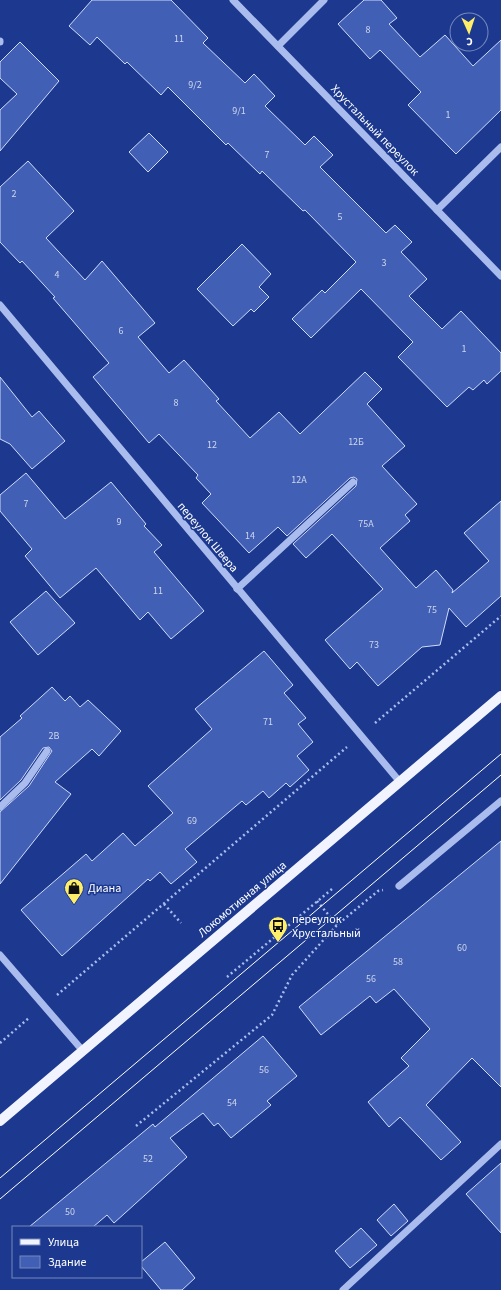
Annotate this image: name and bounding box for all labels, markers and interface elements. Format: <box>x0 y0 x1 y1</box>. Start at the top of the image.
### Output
north arrow <box>449 12 489 52</box>
house number: 8 <box>366 23 371 37</box>
house number: 11 <box>174 32 184 46</box>
text: С <box>465 34 473 49</box>
house number: 9/2 <box>188 78 202 92</box>
street label: Хрустальный переулок <box>327 81 423 180</box>
house number: 9/1 <box>232 104 246 118</box>
house number: 1 <box>446 108 451 122</box>
house number: 7 <box>265 148 270 162</box>
house number: 2 <box>12 187 17 201</box>
house number: 5 <box>338 210 343 224</box>
house number: 3 <box>382 256 387 270</box>
house number: 4 <box>55 268 60 282</box>
house number: 6 <box>119 324 124 338</box>
house number: 1 <box>462 342 467 356</box>
house number: 8 <box>174 396 179 410</box>
house number: 12Б <box>348 435 364 449</box>
house number: 12 <box>207 438 217 452</box>
house number: 12А <box>291 473 307 487</box>
house number: 7 <box>24 497 29 511</box>
street label: переулок Швера <box>173 498 242 576</box>
house number: 9 <box>117 515 122 529</box>
house number: 75А <box>358 517 374 531</box>
house number: 14 <box>245 529 255 543</box>
house number: 11 <box>153 584 163 598</box>
house number: 75 <box>427 603 437 617</box>
house number: 73 <box>369 638 379 652</box>
house number: 71 <box>263 715 273 729</box>
house number: 2В <box>49 729 60 743</box>
house number: 69 <box>187 814 197 828</box>
street label: Локомотивная улица <box>194 857 290 942</box>
shop icon: Диана <box>63 877 85 905</box>
place label: Диана <box>88 880 121 897</box>
place label: переулок Хрустальный <box>292 911 361 942</box>
bus stop icon: переулок Хрустальный <box>267 915 289 943</box>
house number: 60 <box>457 941 467 955</box>
house number: 58 <box>393 955 403 969</box>
house number: 56 <box>366 972 376 986</box>
house number: 56 <box>259 1063 269 1077</box>
house number: 54 <box>227 1096 237 1110</box>
house number: 52 <box>143 1152 153 1166</box>
house number: 50 <box>65 1205 75 1219</box>
legend <box>12 1226 142 1278</box>
text: Улица <box>48 1234 79 1251</box>
text: Здание <box>48 1254 87 1271</box>

